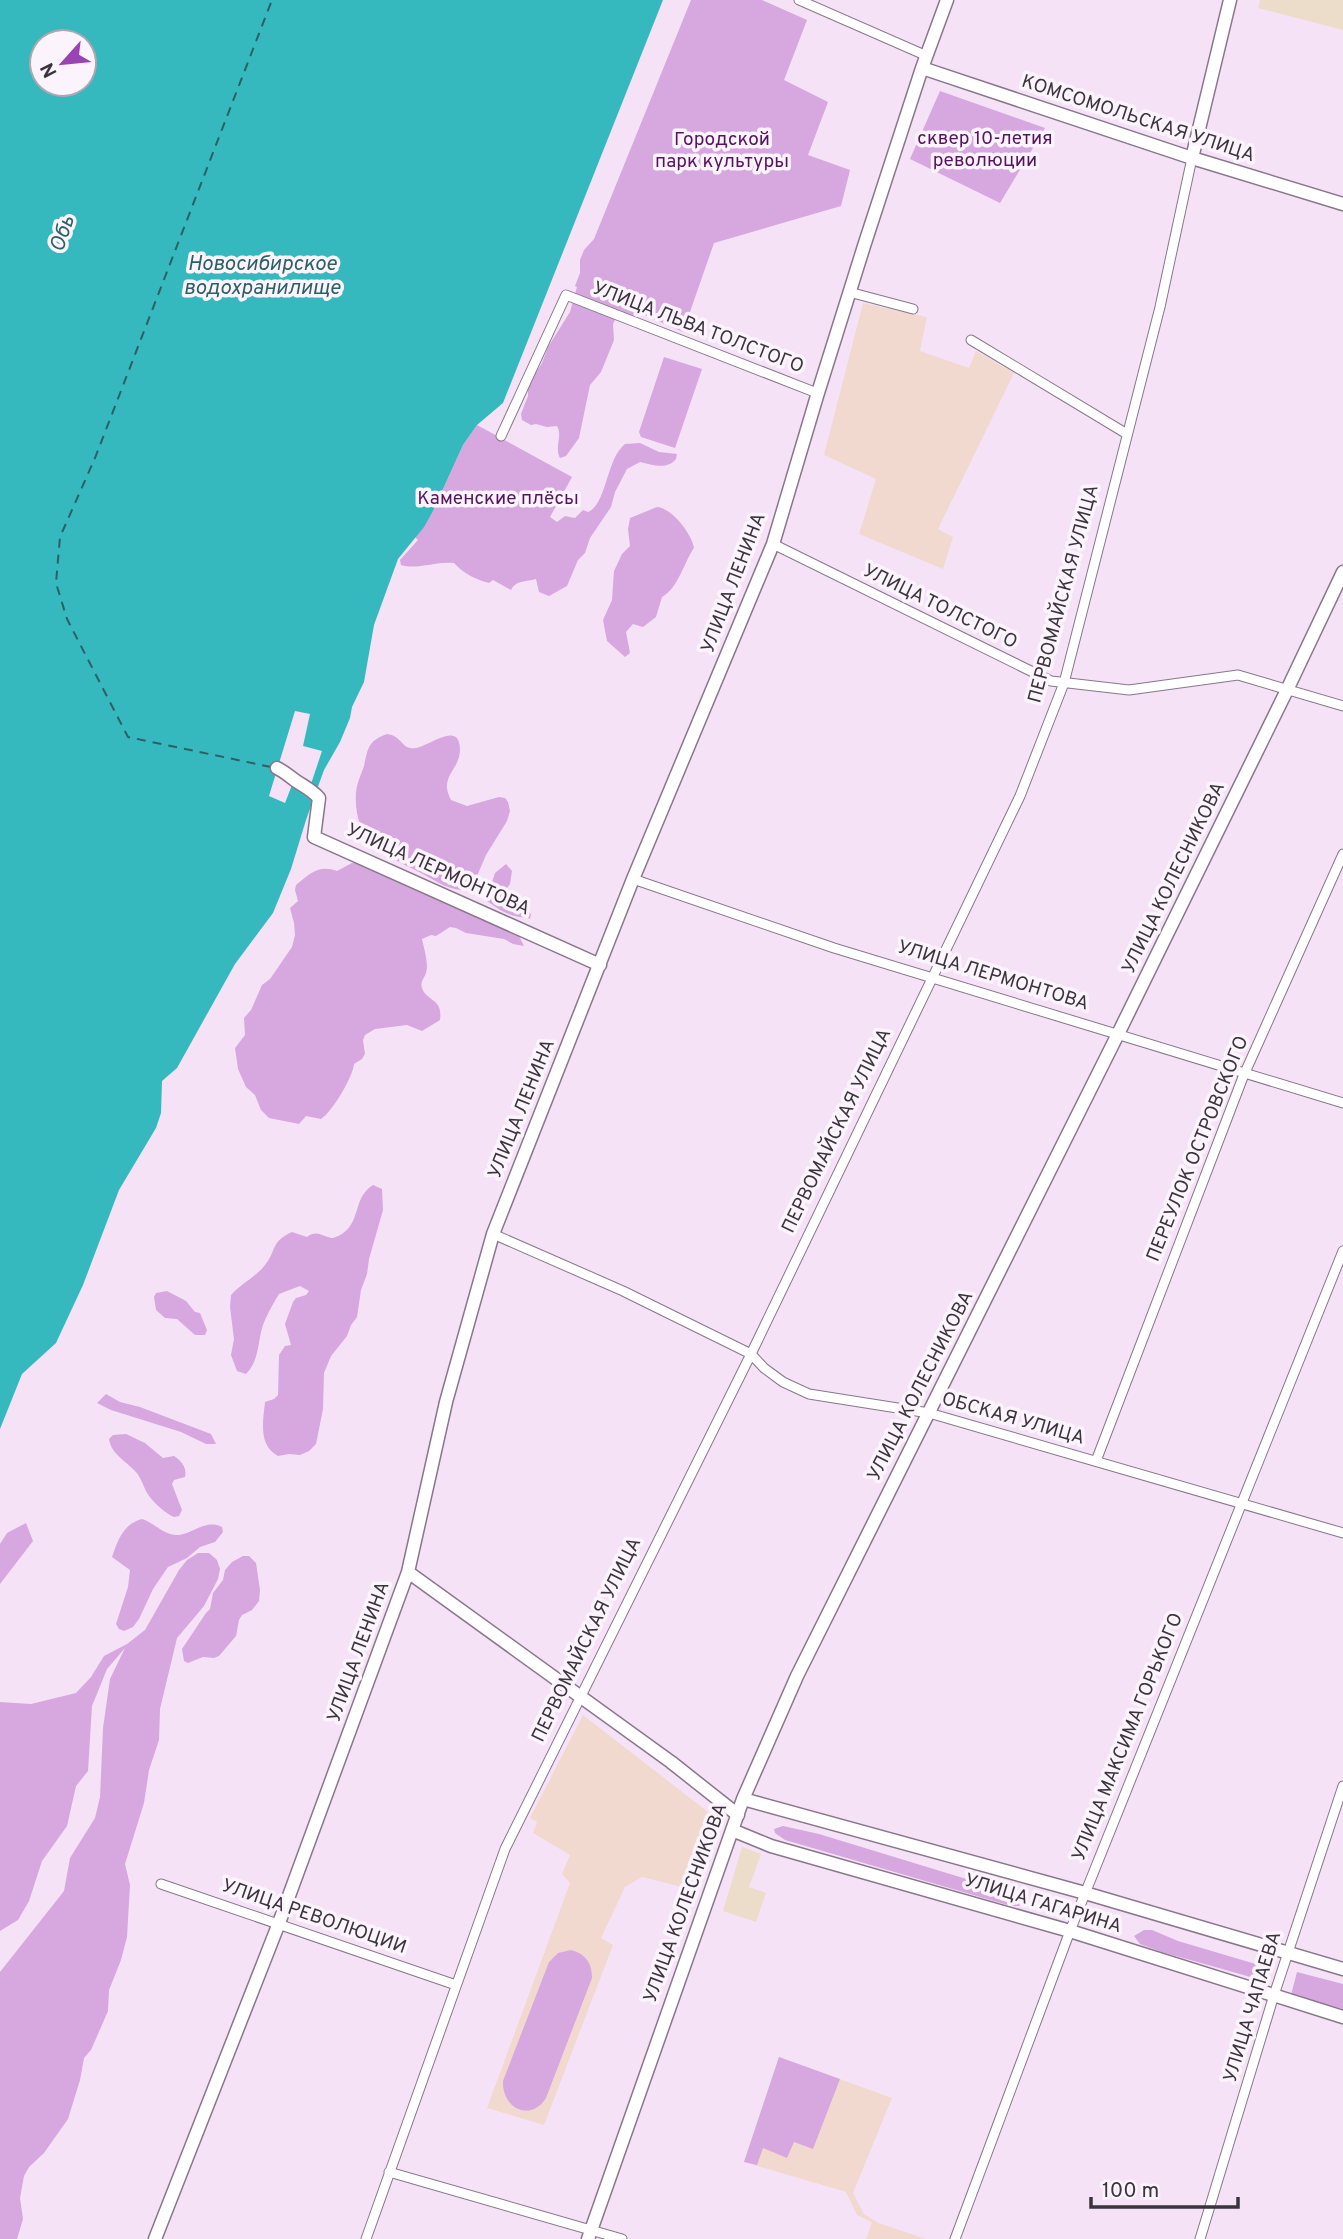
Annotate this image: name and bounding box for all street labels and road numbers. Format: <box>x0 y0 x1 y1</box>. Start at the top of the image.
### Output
street label: КОМСОМОЛЬСКАЯ УЛИЦА <box>1018 70 1258 168</box>
street label: УЛИЦА ЛЬВА ТОЛСТОГО <box>589 277 807 379</box>
street label: ПЕРВОМАЙСКАЯ УЛИЦА <box>1022 482 1105 706</box>
street label: УЛИЦА ЛЕНИНА <box>696 510 772 656</box>
street label: УЛИЦА ТОЛСТОГО <box>859 559 1021 655</box>
street label: УЛИЦА КОЛЕСНИКОВА <box>1117 778 1231 978</box>
street label: УЛИЦА ЛЕРМОНТОВА <box>342 819 534 921</box>
street label: УЛИЦА ЛЕРМОНТОВА <box>894 935 1092 1017</box>
street label: ПЕРВОМАЙСКАЯ УЛИЦА <box>776 1024 897 1237</box>
street label: ПЕРЕУЛОК ОСТРОВСКОГО <box>1142 1033 1254 1265</box>
street label: УЛИЦА ЛЕНИНА <box>483 1036 561 1182</box>
street label: УЛИЦА КОЛЕСНИКОВА <box>863 1287 979 1485</box>
street label: ОБСКАЯ УЛИЦА <box>939 1387 1087 1451</box>
street label: ПЕРВОМАЙСКАЯ УЛИЦА <box>526 1533 647 1746</box>
street label: УЛИЦА ЛЕНИНА <box>322 1578 396 1726</box>
street label: УЛИЦА МАКСИМА ГОРЬКОГО <box>1067 1609 1189 1865</box>
street label: УЛИЦА КОЛЕСНИКОВА <box>639 1800 733 2006</box>
street label: УЛИЦА ГАГАРИНА <box>961 1869 1125 1939</box>
street label: УЛИЦА РЕВОЛЮЦИИ <box>219 1874 409 1960</box>
street label: УЛИЦА ЧАПАЕВА <box>1219 1929 1287 2085</box>

